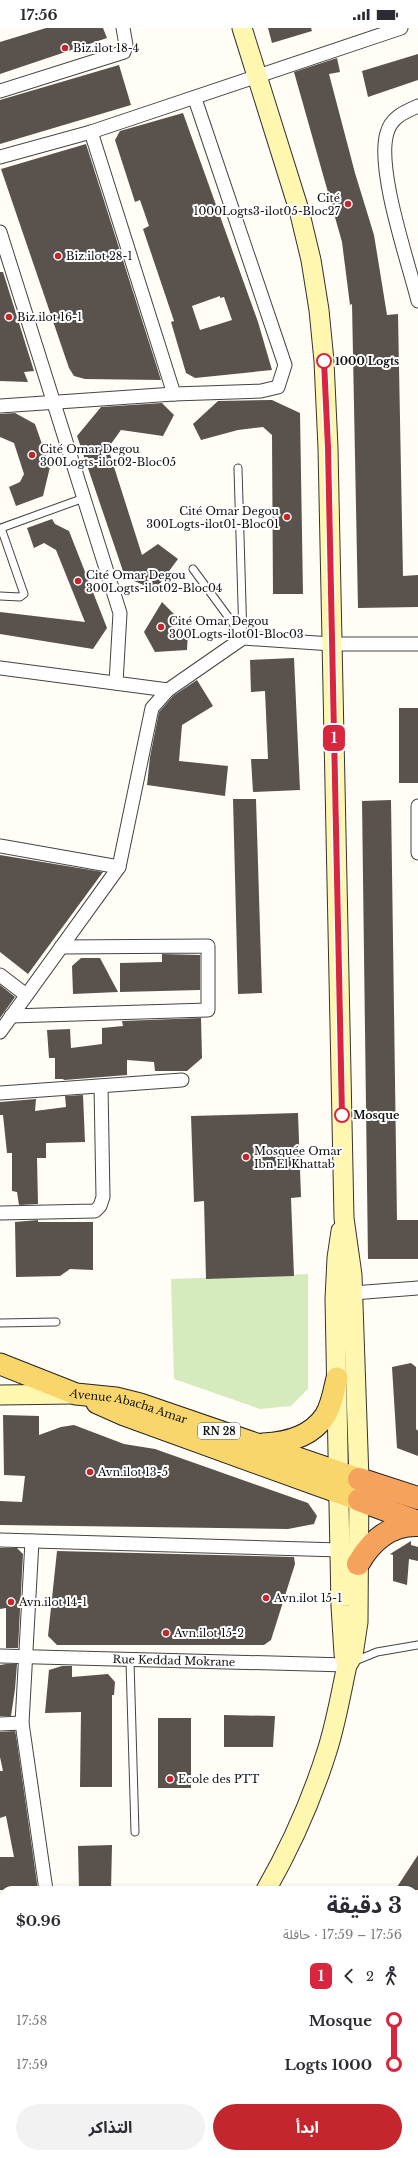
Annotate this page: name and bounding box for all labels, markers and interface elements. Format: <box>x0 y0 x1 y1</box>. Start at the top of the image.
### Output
text: 17:56 <box>20 5 58 24</box>
place label: Biz.ilot 18-4 <box>73 41 139 55</box>
marker: Biz.ilot 18-4 <box>60 43 70 53</box>
place label: Cité 1000Logts3-ilot05-Bloc27 <box>194 191 340 218</box>
marker: Cité 1000Logts3-ilot05-Bloc27 <box>343 199 353 209</box>
place label: Biz.ilot 28-1 <box>66 249 133 263</box>
marker: Biz.ilot 28-1 <box>53 251 63 261</box>
place label: Biz.ilot 16-1 <box>17 310 82 324</box>
marker: Biz.ilot 16-1 <box>4 312 14 322</box>
marker: 1000 Logts <box>316 353 332 369</box>
place label: 1000 Logts <box>335 354 399 368</box>
place label: Cité Omar Degou 300Logts-ilot02-Bloc05 <box>40 442 176 469</box>
marker: Cité Omar Degou 300Logts-ilot02-Bloc05 <box>27 450 37 460</box>
place label: Cité Omar Degou 300Logts-ilot01-Bloc01 <box>146 504 280 531</box>
marker: Cité Omar Degou 300Logts-ilot01-Bloc01 <box>282 512 292 522</box>
place label: Cité Omar Degou 300Logts-ilot02-Bloc04 <box>86 568 222 595</box>
marker: Cité Omar Degou 300Logts-ilot02-Bloc04 <box>73 576 83 586</box>
place label: Cité Omar Degou 300Logts-ilot01-Bloc03 <box>169 614 304 641</box>
marker: Cité Omar Degou 300Logts-ilot01-Bloc03 <box>156 622 166 632</box>
line badge: 1 <box>321 725 347 751</box>
text: 1 <box>331 729 337 747</box>
marker: Mosque <box>334 1107 350 1123</box>
place label: Mosque <box>353 1108 400 1122</box>
place label: Mosquée Omar Ibn El Khattab <box>254 1144 342 1171</box>
marker: Mosquée Omar Ibn El Khattab <box>241 1152 251 1162</box>
street label: Avenue Abacha Amar <box>67 1385 190 1427</box>
road number: RN 28 <box>198 1423 240 1439</box>
place label: Avn.ilot 13-5 <box>97 1465 168 1479</box>
marker: Avn.ilot 13-5 <box>85 1467 95 1477</box>
place label: Avn.ilot 15-1 <box>273 1591 342 1605</box>
marker: Avn.ilot 15-1 <box>261 1593 271 1603</box>
place label: Avn.ilot 14-1 <box>18 1595 87 1609</box>
marker: Avn.ilot 14-1 <box>6 1597 16 1607</box>
place label: Avn.ilot 15-2 <box>173 1626 244 1640</box>
marker: Avn.ilot 15-2 <box>161 1628 171 1638</box>
street label: Rue Keddad Mokrane <box>112 1652 235 1669</box>
place label: Ecole des PTT <box>178 1772 259 1786</box>
marker: Ecole des PTT <box>165 1774 175 1784</box>
text: 3 دقيقة <box>327 1892 402 1919</box>
text: $0.96 <box>16 1911 61 1930</box>
text: 17:56 – 17:59 · حافلة <box>283 1926 402 1943</box>
icon: back <box>338 1965 360 1987</box>
icon: walk <box>380 1965 402 1987</box>
text: 1 <box>318 1967 324 1985</box>
text: 2 <box>366 1968 374 1985</box>
text: Mosque <box>309 2011 372 2030</box>
text: 17:58 <box>16 2012 47 2029</box>
text: 1000 Logts <box>284 2055 372 2074</box>
text: 17:59 <box>16 2056 48 2073</box>
button: التذاكر <box>16 2104 205 2150</box>
button: ابدأ <box>213 2104 402 2150</box>

